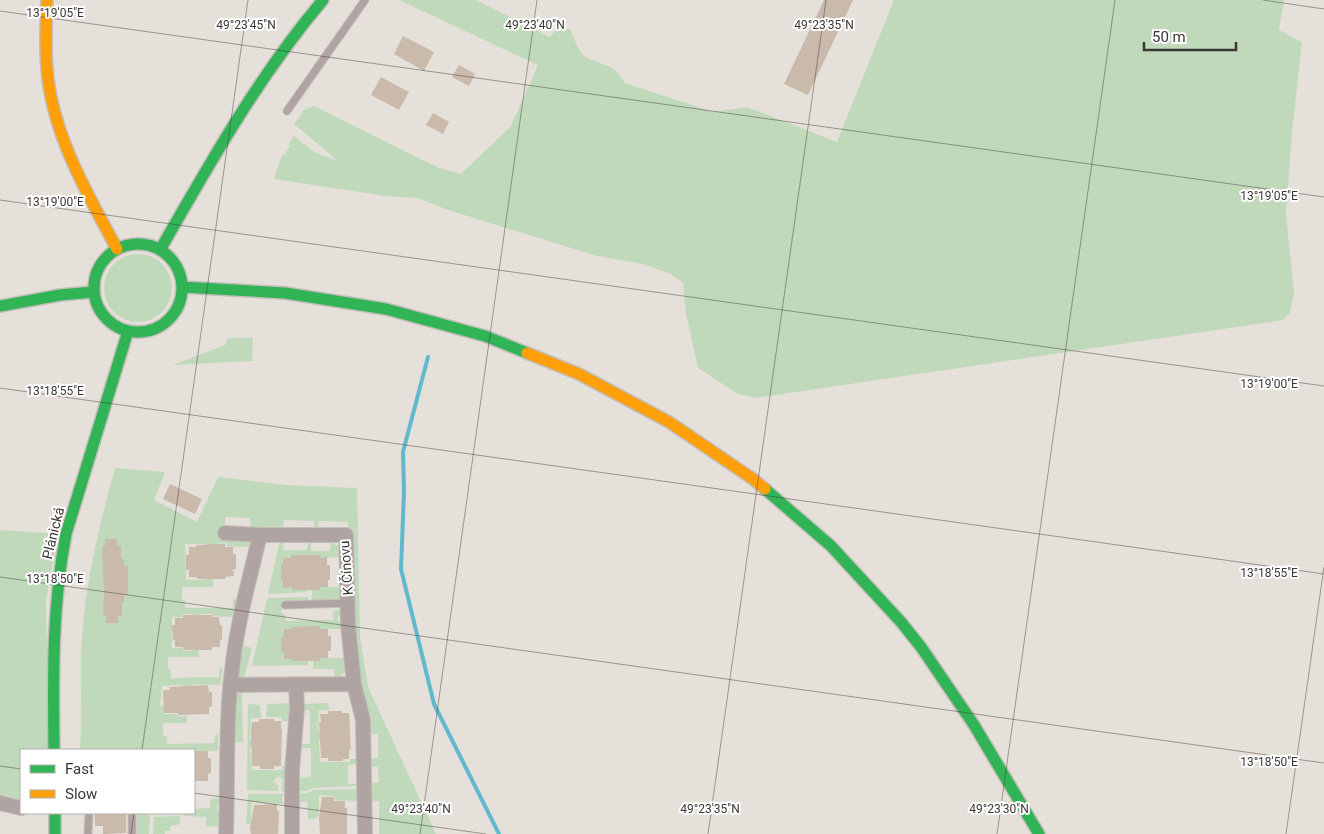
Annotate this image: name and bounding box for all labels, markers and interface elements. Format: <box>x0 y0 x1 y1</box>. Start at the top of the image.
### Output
text: 13°19'05"E <box>26 6 84 20</box>
text: 49°23'45"N <box>216 18 276 32</box>
text: 49°23'40"N <box>505 18 565 32</box>
text: 49°23'35"N <box>794 18 854 32</box>
scale bar <box>1144 20 1236 52</box>
text: 50 m <box>1152 28 1186 46</box>
text: 13°19'05"E <box>1240 189 1298 203</box>
text: 13°19'00"E <box>26 195 84 209</box>
text: 13°19'00"E <box>1240 377 1298 391</box>
text: 13°18'55"E <box>26 384 84 398</box>
street label: Plánická <box>39 505 67 561</box>
street label: K Čínovu <box>335 540 356 596</box>
text: 13°18'55"E <box>1240 566 1298 580</box>
text: 13°18'50"E <box>26 572 84 586</box>
legend <box>20 749 195 814</box>
text: 13°18'50"E <box>1240 755 1298 769</box>
text: Fast <box>65 760 94 778</box>
text: Slow <box>65 785 97 803</box>
text: 49°23'40"N <box>391 802 451 816</box>
text: 49°23'35"N <box>680 802 740 816</box>
text: 49°23'30"N <box>969 802 1029 816</box>

